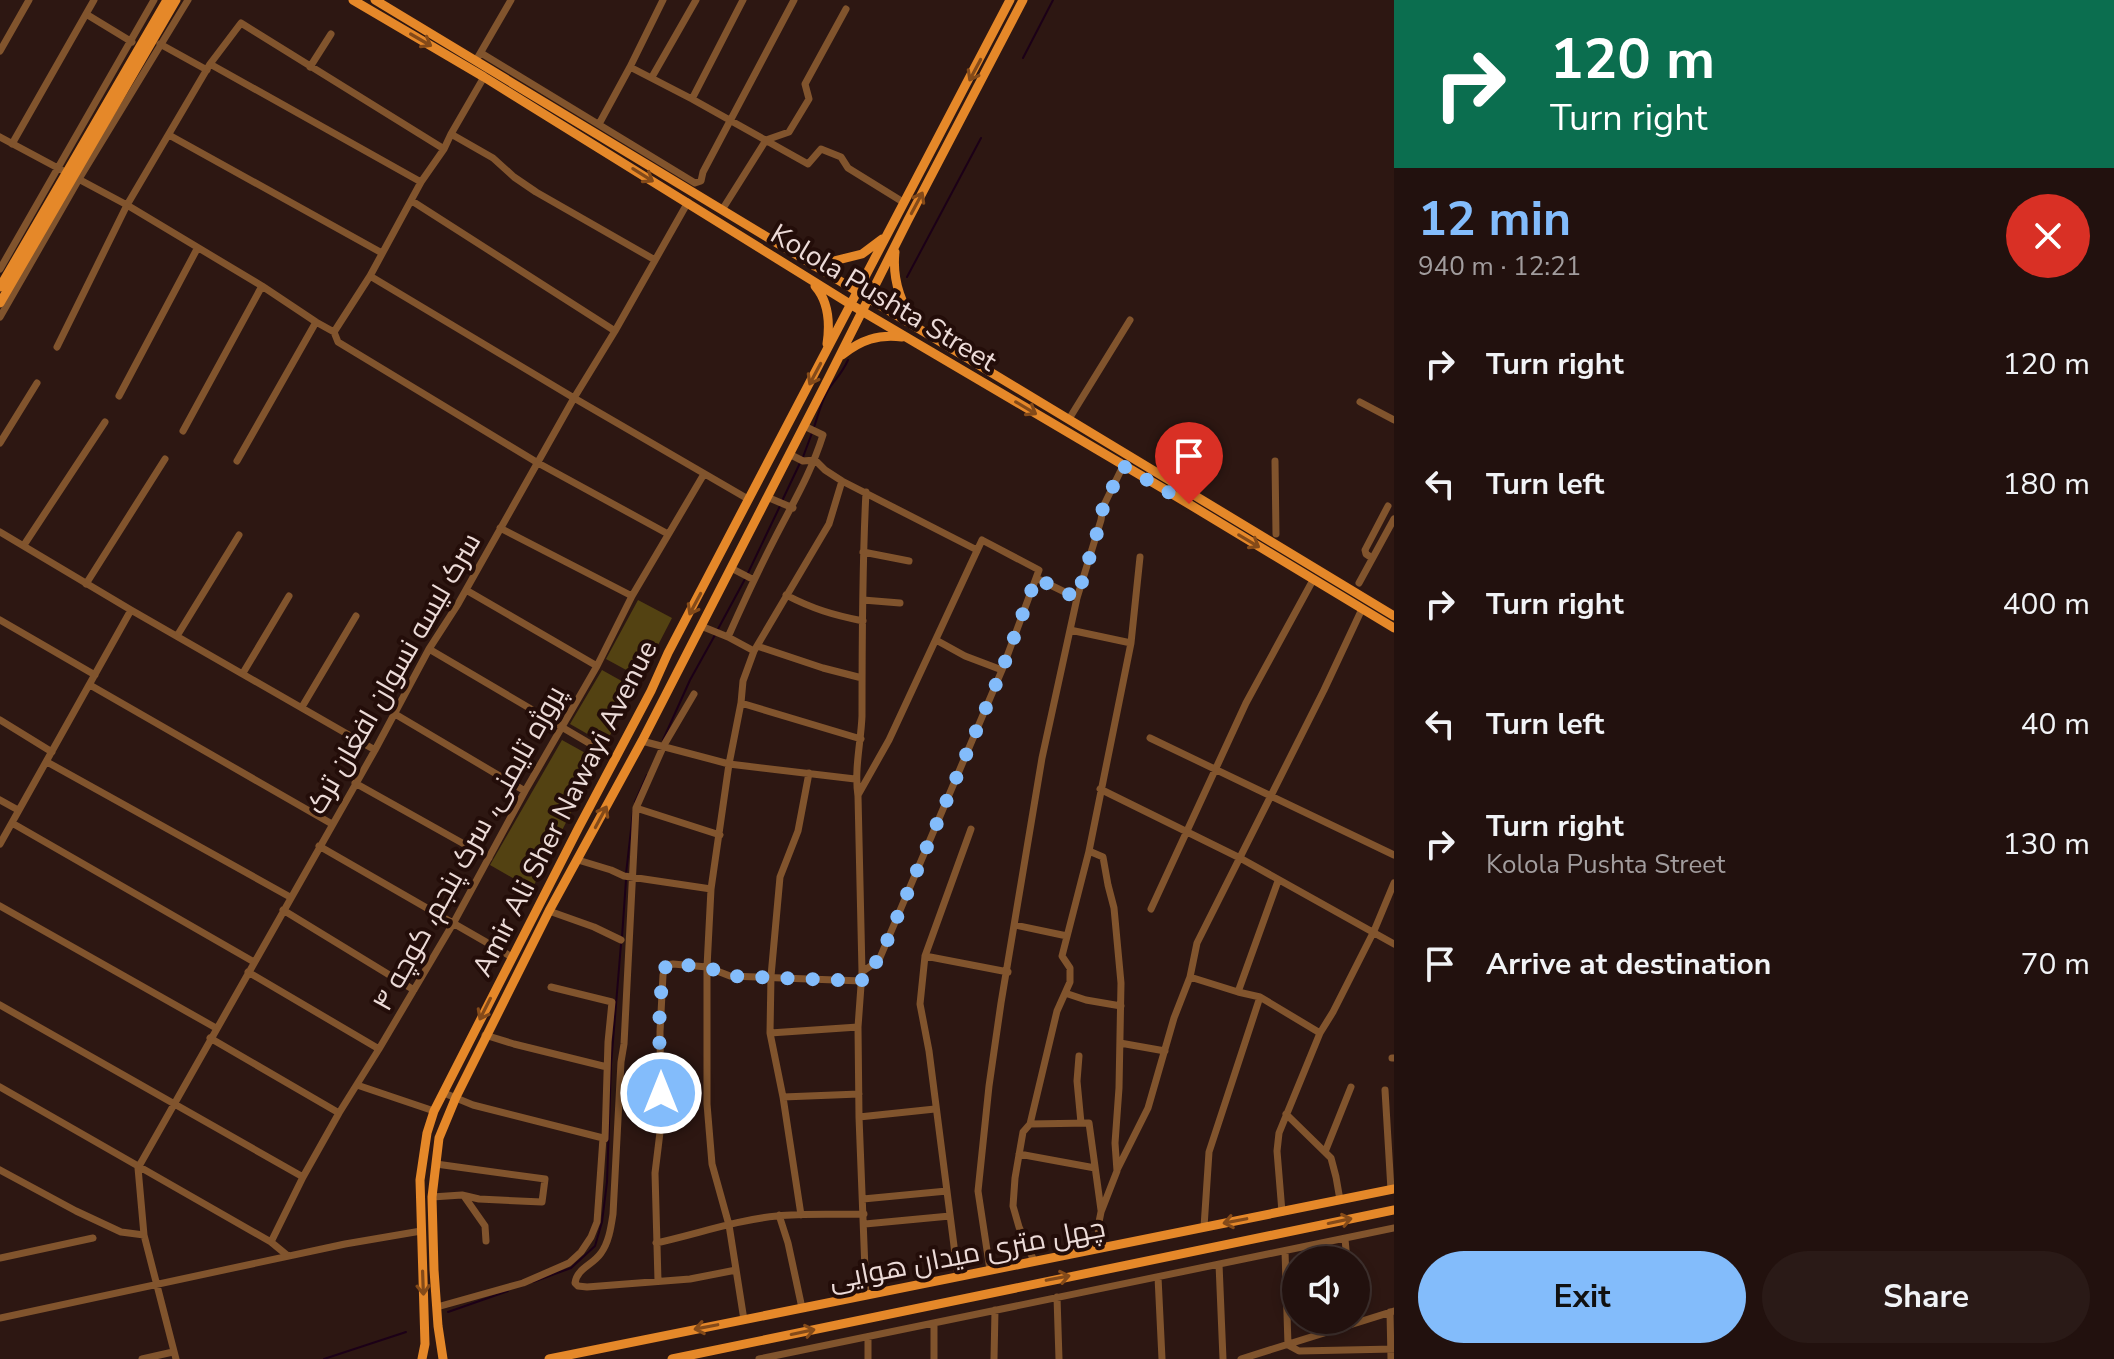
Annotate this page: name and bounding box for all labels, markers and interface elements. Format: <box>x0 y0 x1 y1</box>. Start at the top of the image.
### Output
text: 120 m <box>1550 21 1715 98</box>
one-way arrow <box>409 32 432 48</box>
icon: right <box>1418 32 1522 136</box>
one-way arrow <box>966 57 982 81</box>
text: Turn right <box>1550 94 1707 143</box>
one-way arrow <box>631 167 654 183</box>
text: 12 min <box>1418 186 1571 252</box>
one-way arrow <box>909 192 925 216</box>
button: close <box>2006 194 2090 278</box>
street label: Kolola Pushta Street <box>763 215 1004 381</box>
text: 940 m · 12:21 <box>1418 249 1581 284</box>
icon: right <box>1418 342 1462 386</box>
text: Turn right <box>1486 344 1624 385</box>
text: 120 m <box>2003 344 2090 385</box>
one-way arrow <box>806 361 822 385</box>
one-way arrow <box>1014 400 1037 416</box>
pin <box>1155 422 1223 504</box>
icon: arrive <box>1167 434 1211 478</box>
icon: left <box>1418 462 1462 506</box>
text: Turn left <box>1486 464 1604 505</box>
text: 180 m <box>2003 464 2090 505</box>
street label: سرک لیسه نسوان افغان‌ ترک <box>298 526 490 821</box>
one-way arrow <box>1237 533 1260 549</box>
icon: right <box>1418 582 1462 626</box>
text: Turn right <box>1486 584 1624 625</box>
text: 400 m <box>2003 584 2090 625</box>
one-way arrow <box>686 592 702 616</box>
street label: Amir Ali Sher Nawayi Avenue <box>463 634 666 983</box>
street label: پروژه تایمنی، سرک پنجم، کوچه ۴ <box>363 679 575 1018</box>
icon: left <box>1418 702 1462 746</box>
text: Turn left <box>1486 704 1604 745</box>
text: 40 m <box>2021 704 2090 745</box>
one-way arrow <box>593 806 609 829</box>
text: Turn right <box>1486 806 1624 847</box>
icon: right <box>1418 822 1462 866</box>
text: 130 m <box>2003 824 2090 865</box>
text: Kolola Pushta Street <box>1486 847 1725 882</box>
icon: arrive <box>1418 942 1462 986</box>
text: Arrive at destination <box>1486 944 1771 985</box>
text: 70 m <box>2021 944 2090 985</box>
one-way arrow <box>477 997 493 1021</box>
position arrow <box>619 1051 703 1135</box>
street label: چهل متری میدان هوایی <box>826 1209 1108 1299</box>
one-way arrow <box>1327 1213 1352 1228</box>
one-way arrow <box>1223 1214 1248 1229</box>
map controls <box>1282 1246 1370 1334</box>
button: sound <box>1282 1246 1370 1334</box>
button: Exit <box>1418 1251 1746 1343</box>
button: Share <box>1762 1251 2090 1343</box>
one-way arrow <box>416 1269 431 1296</box>
one-way arrow <box>1045 1270 1070 1285</box>
one-way arrow <box>694 1321 719 1336</box>
one-way arrow <box>790 1323 816 1338</box>

